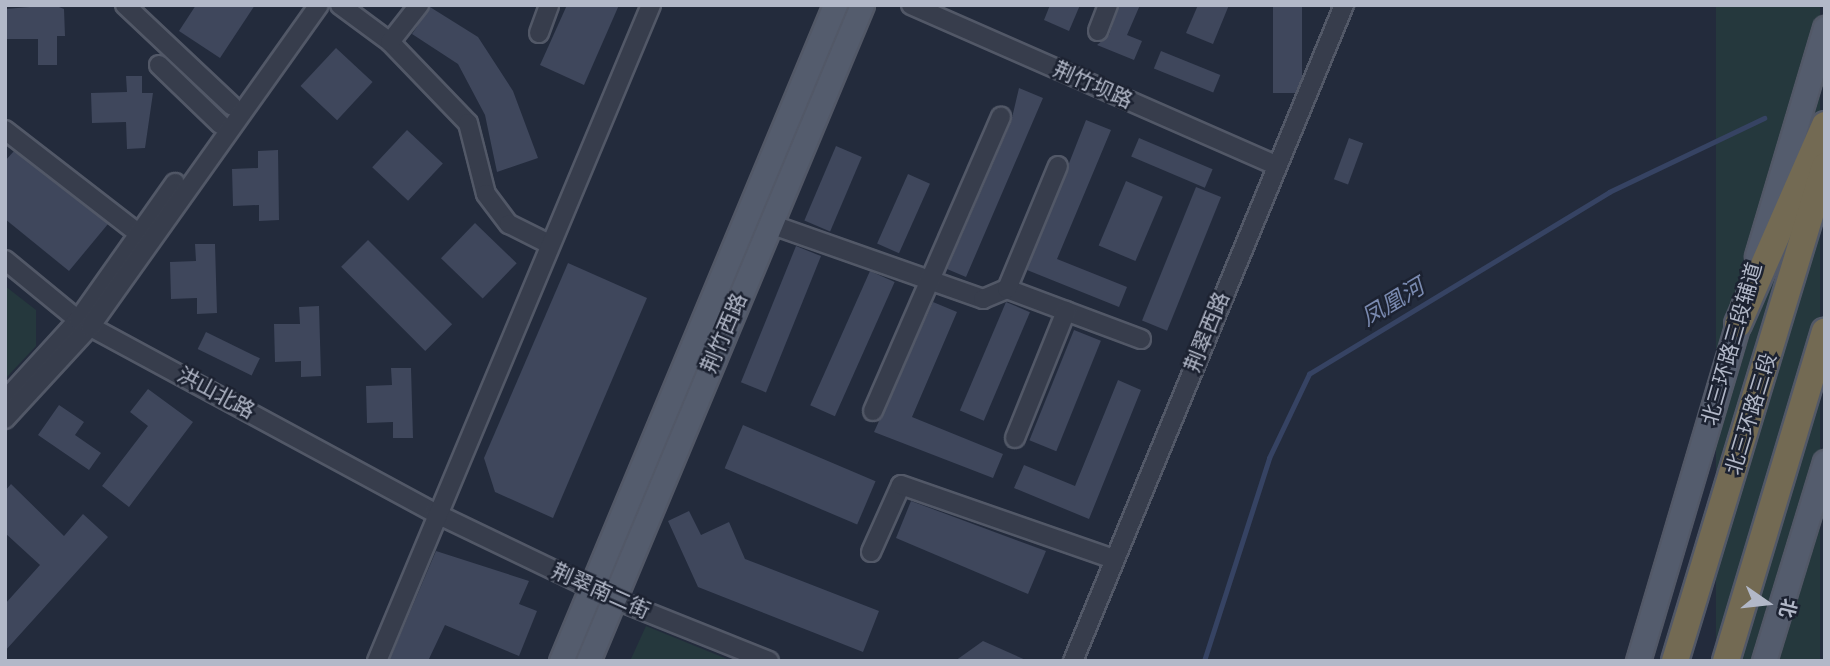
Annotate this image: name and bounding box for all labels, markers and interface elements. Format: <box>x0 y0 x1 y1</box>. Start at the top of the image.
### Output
street label: 荆竹坝路 <box>1050 56 1136 114</box>
street label: 北三环路三段辅道 <box>1697 260 1767 428</box>
water label: 凤凰河 <box>1356 273 1430 333</box>
street label: 荆翠西路 <box>1180 288 1234 376</box>
street label: 荆竹西路 <box>696 289 752 377</box>
street label: 北三环路三段 <box>1721 350 1781 478</box>
street label: 洪山北路 <box>173 362 259 424</box>
street label: 荆翠南二街 <box>548 558 654 624</box>
north arrow <box>1732 568 1802 638</box>
text: 北 <box>1772 596 1802 620</box>

